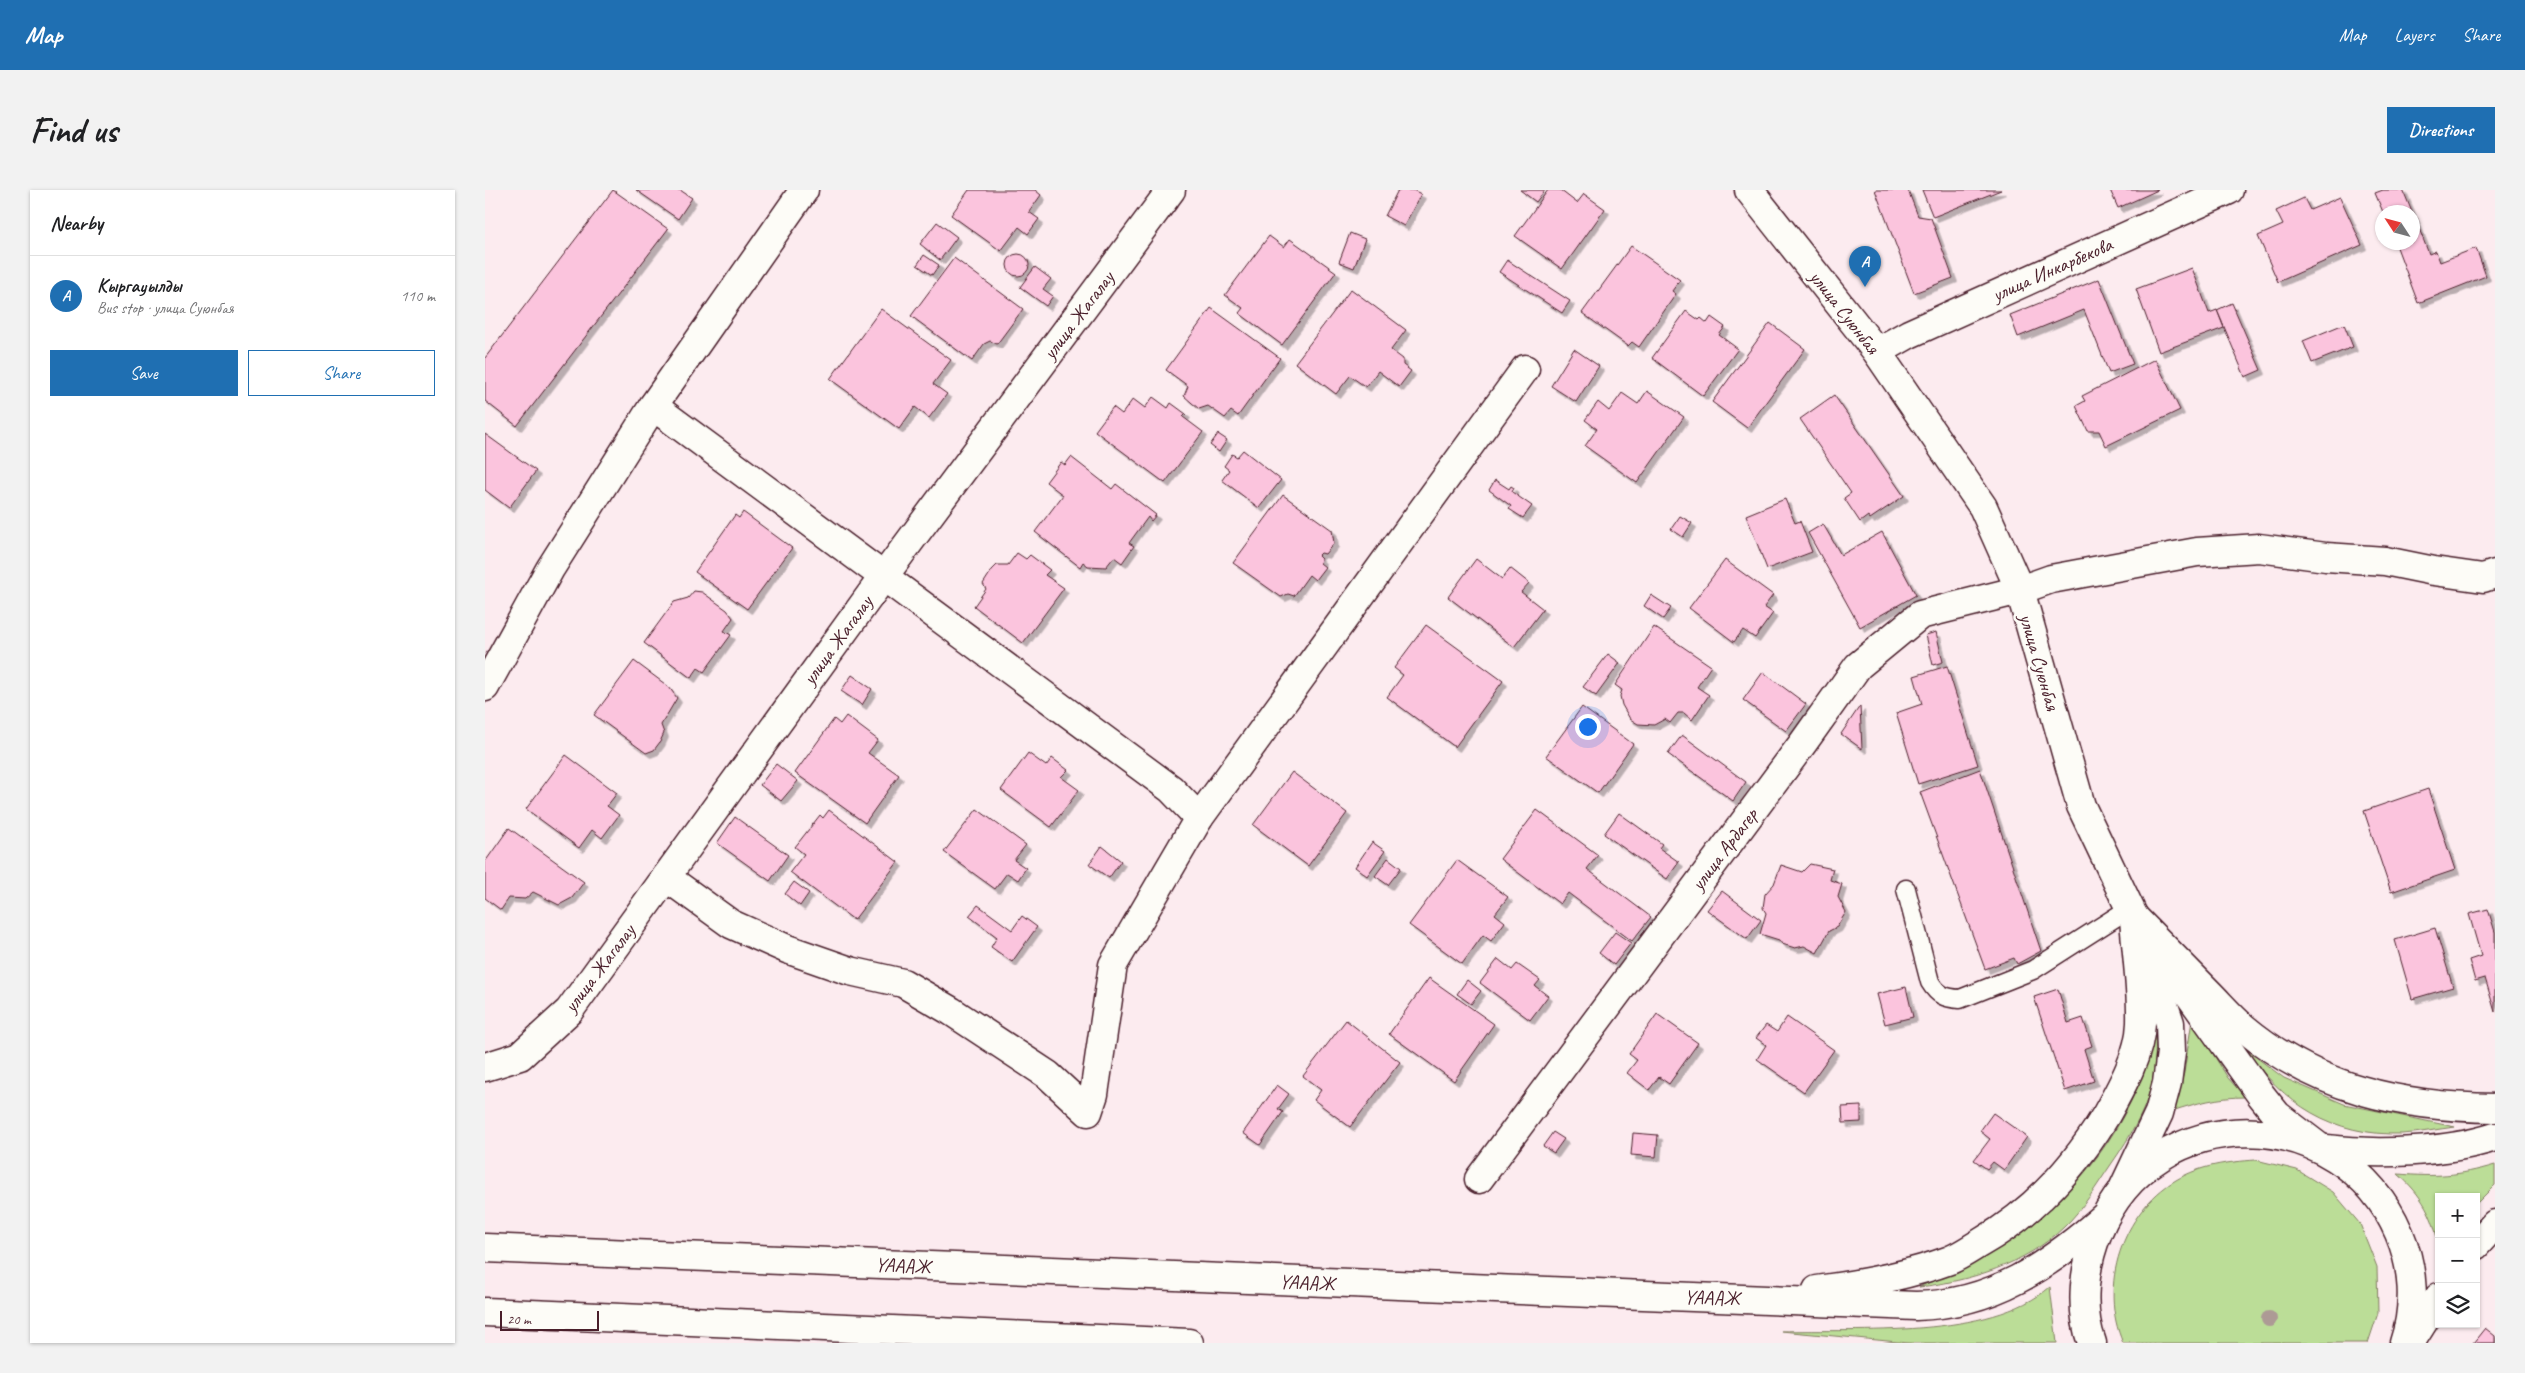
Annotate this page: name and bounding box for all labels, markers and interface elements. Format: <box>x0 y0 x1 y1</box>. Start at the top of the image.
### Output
text: Map <box>25 20 62 50</box>
text: Map <box>2339 24 2367 46</box>
text: Layers <box>2395 24 2434 46</box>
text: Share <box>2462 24 2500 46</box>
button: Directions <box>2387 107 2495 153</box>
text: Find us <box>30 108 117 153</box>
north arrow <box>2375 205 2420 250</box>
text: Nearby <box>50 210 103 236</box>
street label: улица Инкарбекова <box>1987 231 2117 308</box>
pin: A <box>1849 246 1881 287</box>
street label: улица Жагалау <box>1037 265 1121 365</box>
street label: улица Суюнбая <box>1803 265 1886 360</box>
text: Кыргауылды <box>97 274 181 298</box>
text: A <box>62 286 70 306</box>
text: 110 m <box>401 286 435 306</box>
text: Bus stop · улица Суюнбая <box>97 298 234 318</box>
button: Save <box>50 350 238 396</box>
button: Share <box>248 350 435 396</box>
street label: улица Жагалау <box>796 589 879 690</box>
street label: улица Суюнбая <box>2013 610 2065 714</box>
your location <box>1575 714 1601 740</box>
street label: улица Ардагер <box>1685 802 1764 896</box>
street label: улица Жагалау <box>558 918 642 1018</box>
map controls <box>2435 1193 2480 1328</box>
button: + <box>2435 1193 2480 1238</box>
button: − <box>2435 1238 2480 1283</box>
street label: ҮАААЖ <box>875 1252 934 1279</box>
street label: ҮАААЖ <box>1279 1269 1338 1296</box>
button: layers <box>2435 1283 2480 1328</box>
street label: ҮАААЖ <box>1684 1285 1742 1311</box>
scale bar <box>500 1308 599 1331</box>
text: 20 m <box>507 1311 531 1328</box>

